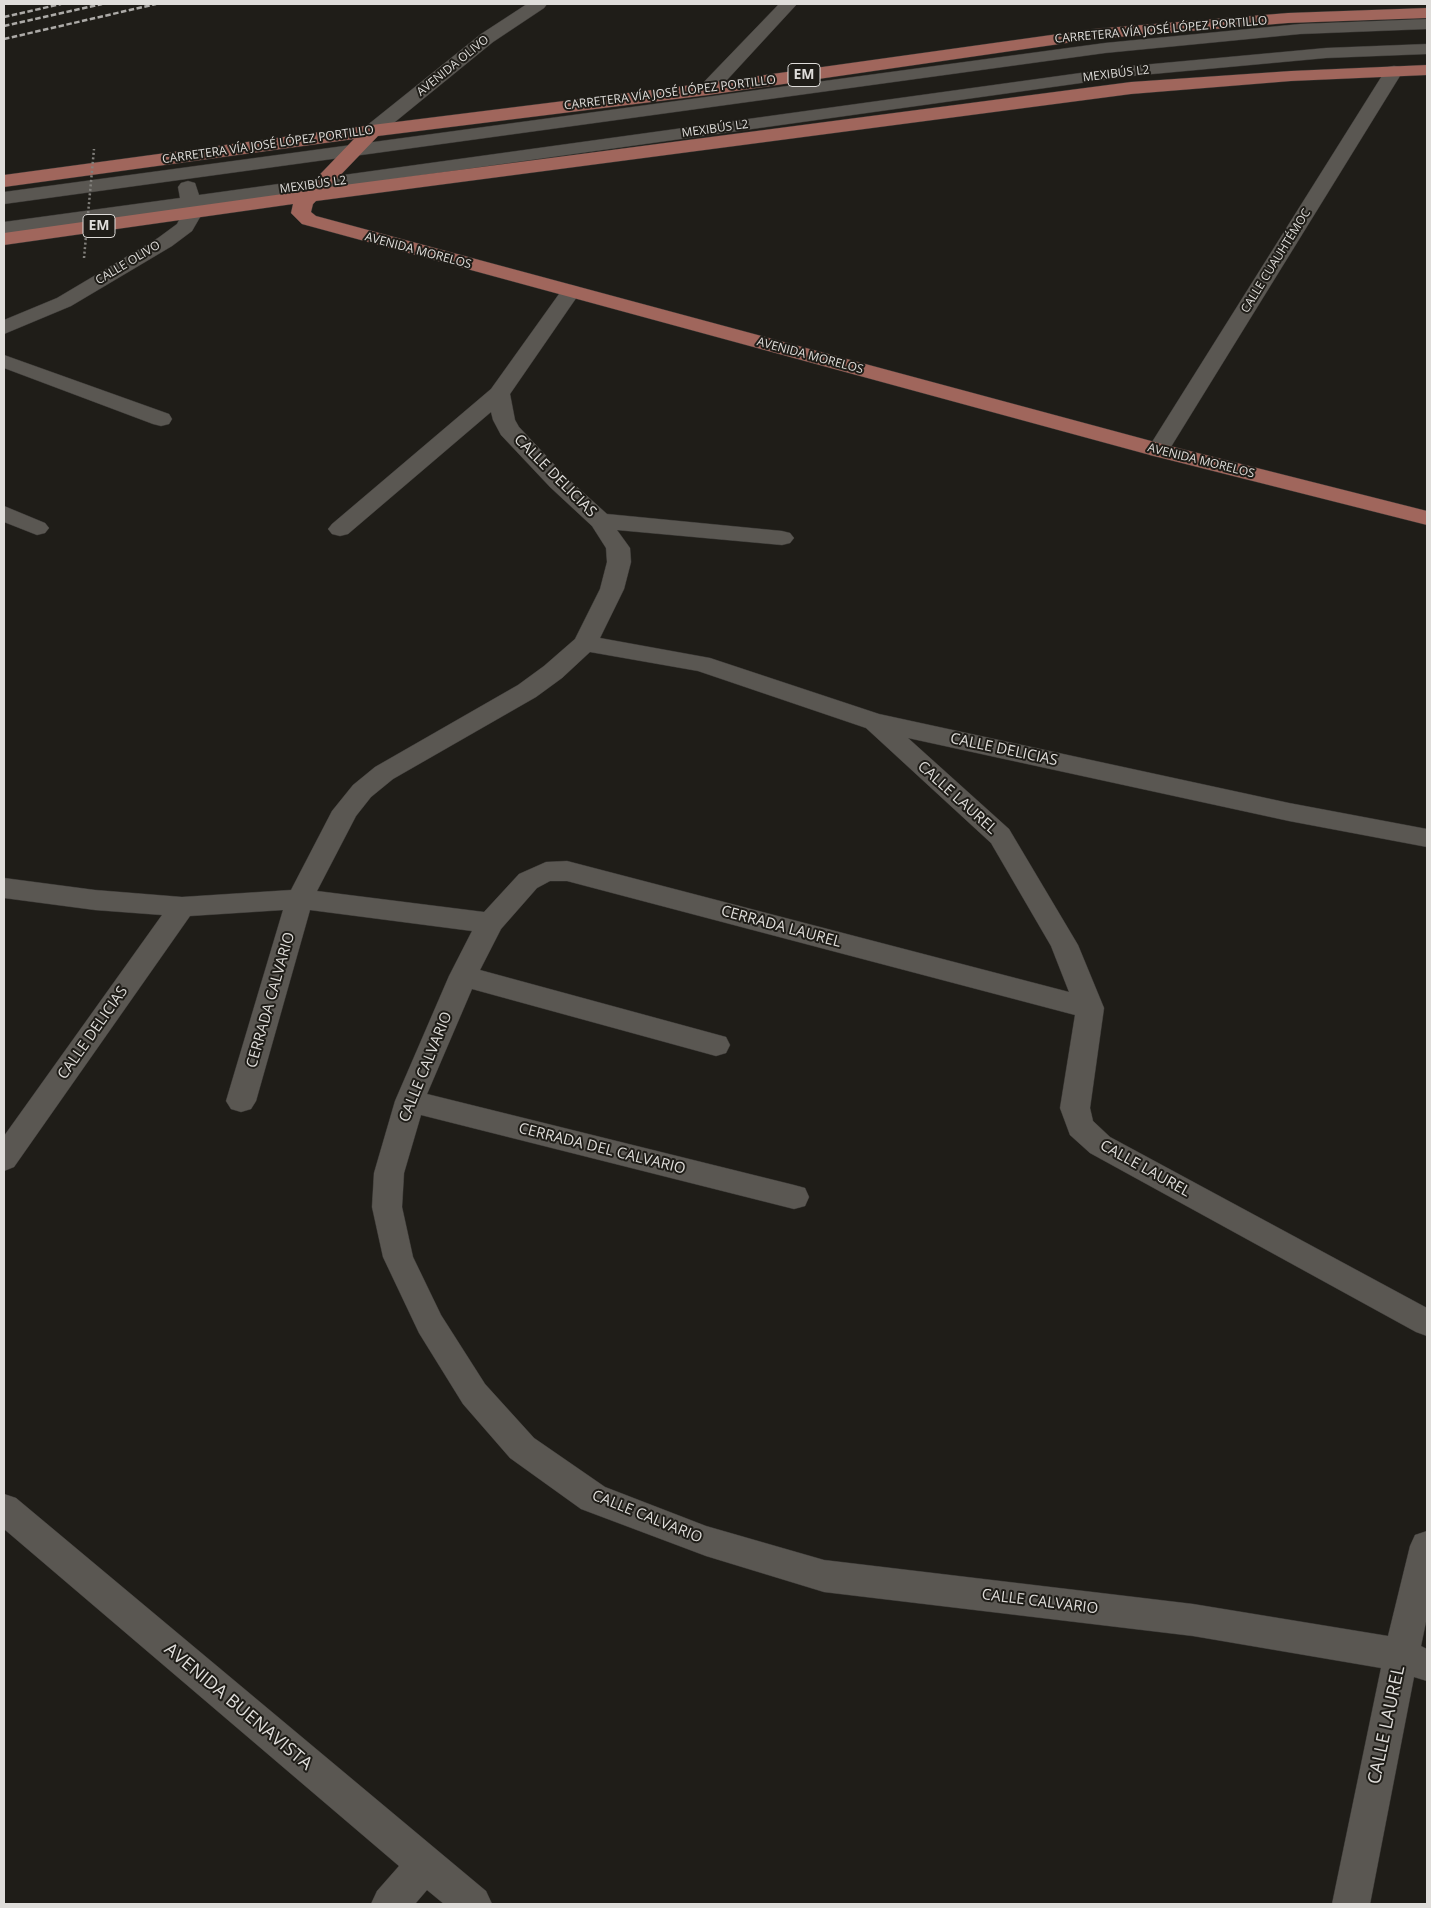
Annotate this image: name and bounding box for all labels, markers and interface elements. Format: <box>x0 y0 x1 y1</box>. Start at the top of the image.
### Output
street label: CARRETERA VÍA JOSÉ LÓPEZ PORTILLO <box>1054 14 1268 46</box>
street label: AVENIDA OLIVO <box>414 33 492 99</box>
street label: MEXIBÚS L2 <box>1082 63 1150 85</box>
road number: EM <box>788 64 820 86</box>
street label: CARRETERA VÍA JOSÉ LÓPEZ PORTILLO <box>563 73 777 113</box>
street label: MEXIBÚS L2 <box>681 117 749 141</box>
street label: CARRETERA VÍA JOSÉ LÓPEZ PORTILLO <box>161 123 375 167</box>
street label: MEXIBÚS L2 <box>279 173 347 197</box>
street label: CALLE CUAUHTÉMOC <box>1238 206 1314 316</box>
road number: EM <box>83 215 115 238</box>
street label: AVENIDA MORELOS <box>363 230 473 272</box>
street label: CALLE OLIVO <box>93 238 163 288</box>
street label: AVENIDA MORELOS <box>755 335 865 377</box>
street label: CALLE DELICIAS <box>510 431 600 521</box>
street label: AVENIDA MORELOS <box>1146 441 1256 481</box>
street label: CALLE DELICIAS <box>949 730 1059 770</box>
street label: CALLE LAUREL <box>914 758 1000 838</box>
street label: CERRADA LAUREL <box>719 902 843 952</box>
street label: CERRADA CALVARIO <box>243 930 299 1070</box>
street label: CALLE DELICIAS <box>54 983 132 1083</box>
street label: CALLE CALVARIO <box>396 1009 456 1125</box>
street label: CERRADA DEL CALVARIO <box>517 1120 687 1178</box>
street label: CALLE LAUREL <box>1097 1137 1193 1201</box>
street label: CALLE CALVARIO <box>589 1487 705 1547</box>
street label: CALLE CALVARIO <box>981 1586 1099 1618</box>
street label: AVENIDA BUENAVISTA <box>160 1639 316 1775</box>
street label: CALLE LAUREL <box>1364 1664 1410 1786</box>

